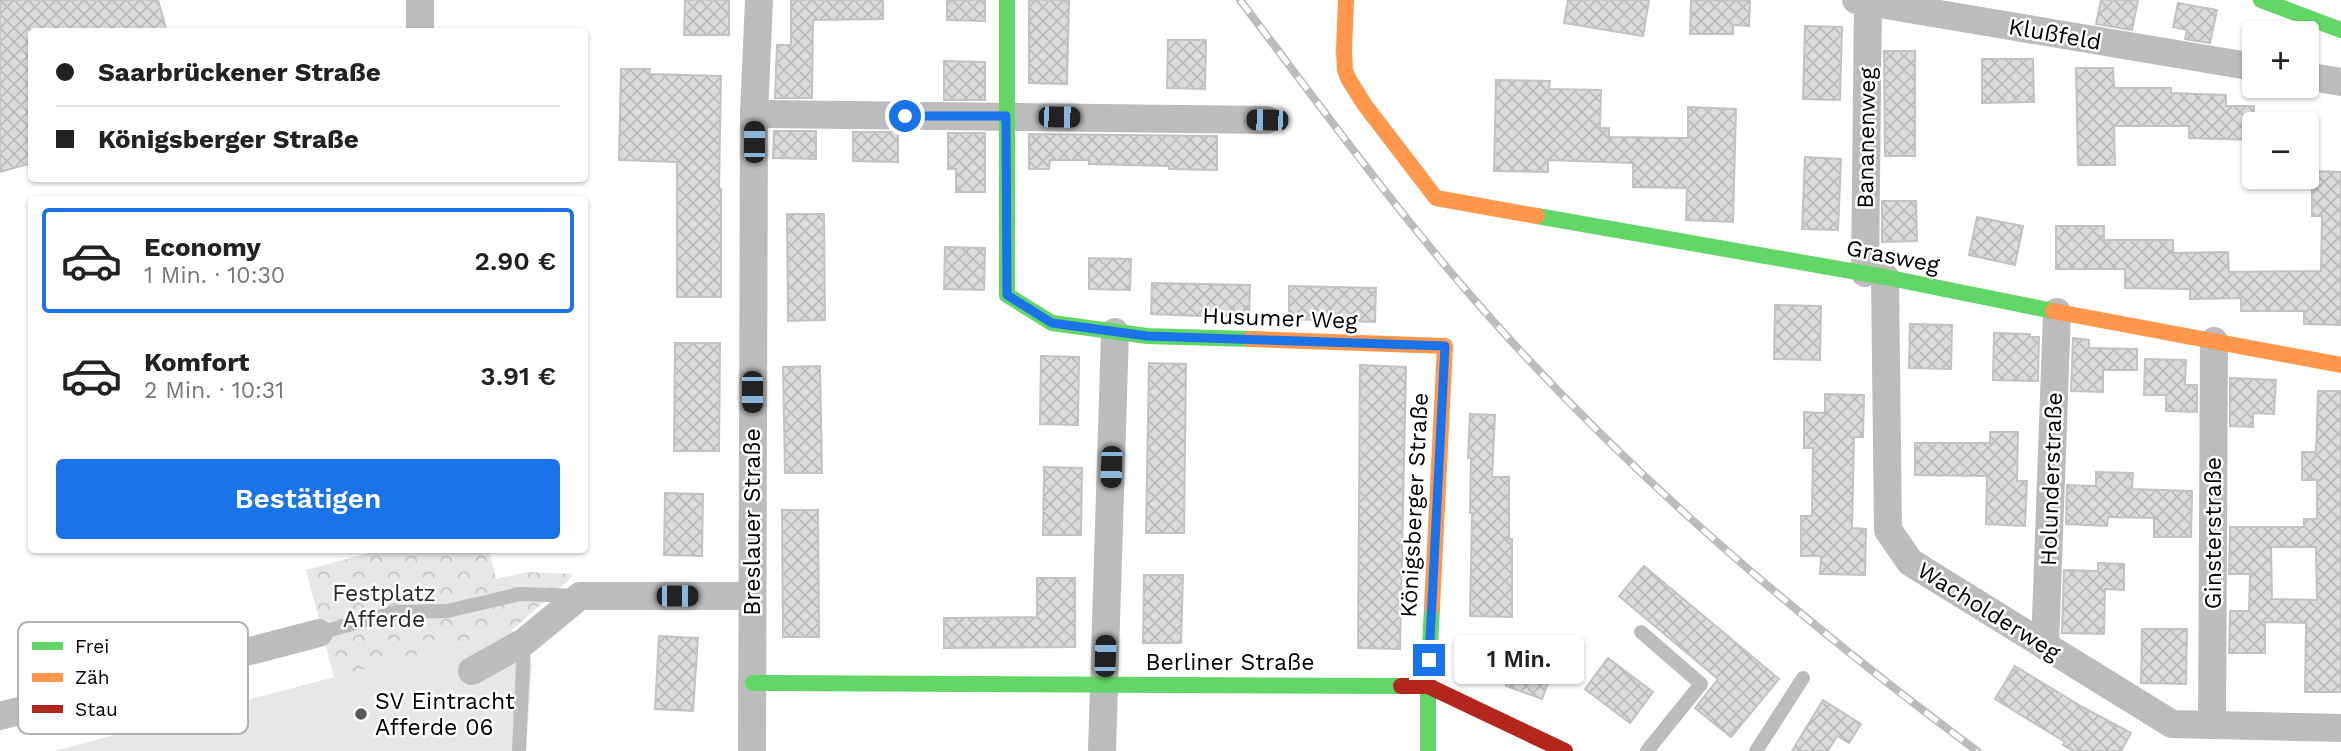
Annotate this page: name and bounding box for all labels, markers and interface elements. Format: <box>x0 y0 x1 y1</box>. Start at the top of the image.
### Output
street label: Klußfeld <box>2006 13 2103 56</box>
map controls <box>2242 21 2319 189</box>
button: + <box>2242 21 2319 98</box>
text: Saarbrückener Straße <box>98 57 381 87</box>
street label: Bananenweg <box>1852 66 1881 209</box>
route start <box>889 100 921 132</box>
car <box>1038 106 1081 128</box>
car <box>1246 109 1289 131</box>
button: − <box>2242 112 2319 189</box>
car <box>744 121 765 163</box>
text: Königsberger Straße <box>98 124 359 154</box>
icon: car <box>60 229 123 292</box>
text: Economy <box>144 232 261 262</box>
street label: Grasweg <box>1844 234 1943 279</box>
text: 2.90 € <box>475 246 556 276</box>
text: 1 Min. · 10:30 <box>144 262 285 289</box>
street label: Husumer Weg <box>1202 302 1359 335</box>
icon: car <box>60 344 123 407</box>
text: Komfort <box>144 347 249 377</box>
text: 3.91 € <box>480 361 556 391</box>
car <box>742 371 763 413</box>
text: 2 Min. · 10:31 <box>144 377 284 404</box>
street label: Königsberger Straße <box>1395 392 1434 618</box>
street label: Holunderstraße <box>2035 392 2068 566</box>
street label: Breslauer Straße <box>739 428 766 616</box>
car <box>1100 446 1123 488</box>
street label: Ginsterstraße <box>2200 457 2227 609</box>
button: Bestätigen <box>56 459 560 539</box>
street label: Wacholderweg <box>1912 557 2066 667</box>
park label: Festplatz Afferde <box>332 580 436 633</box>
car <box>657 586 699 607</box>
legend <box>18 622 248 734</box>
text: Frei <box>75 635 109 658</box>
car <box>1094 635 1117 677</box>
callout: 1 Min. <box>1454 636 1583 684</box>
route end <box>1413 644 1445 676</box>
text: 1 Min. <box>1487 646 1551 673</box>
street label: Berliner Straße <box>1146 649 1314 676</box>
text: Zäh <box>75 666 110 689</box>
place label: SV Eintracht Afferde 06 <box>375 688 515 741</box>
text: Stau <box>75 698 118 721</box>
marker: SV Eintracht Afferde 06 <box>353 706 369 722</box>

